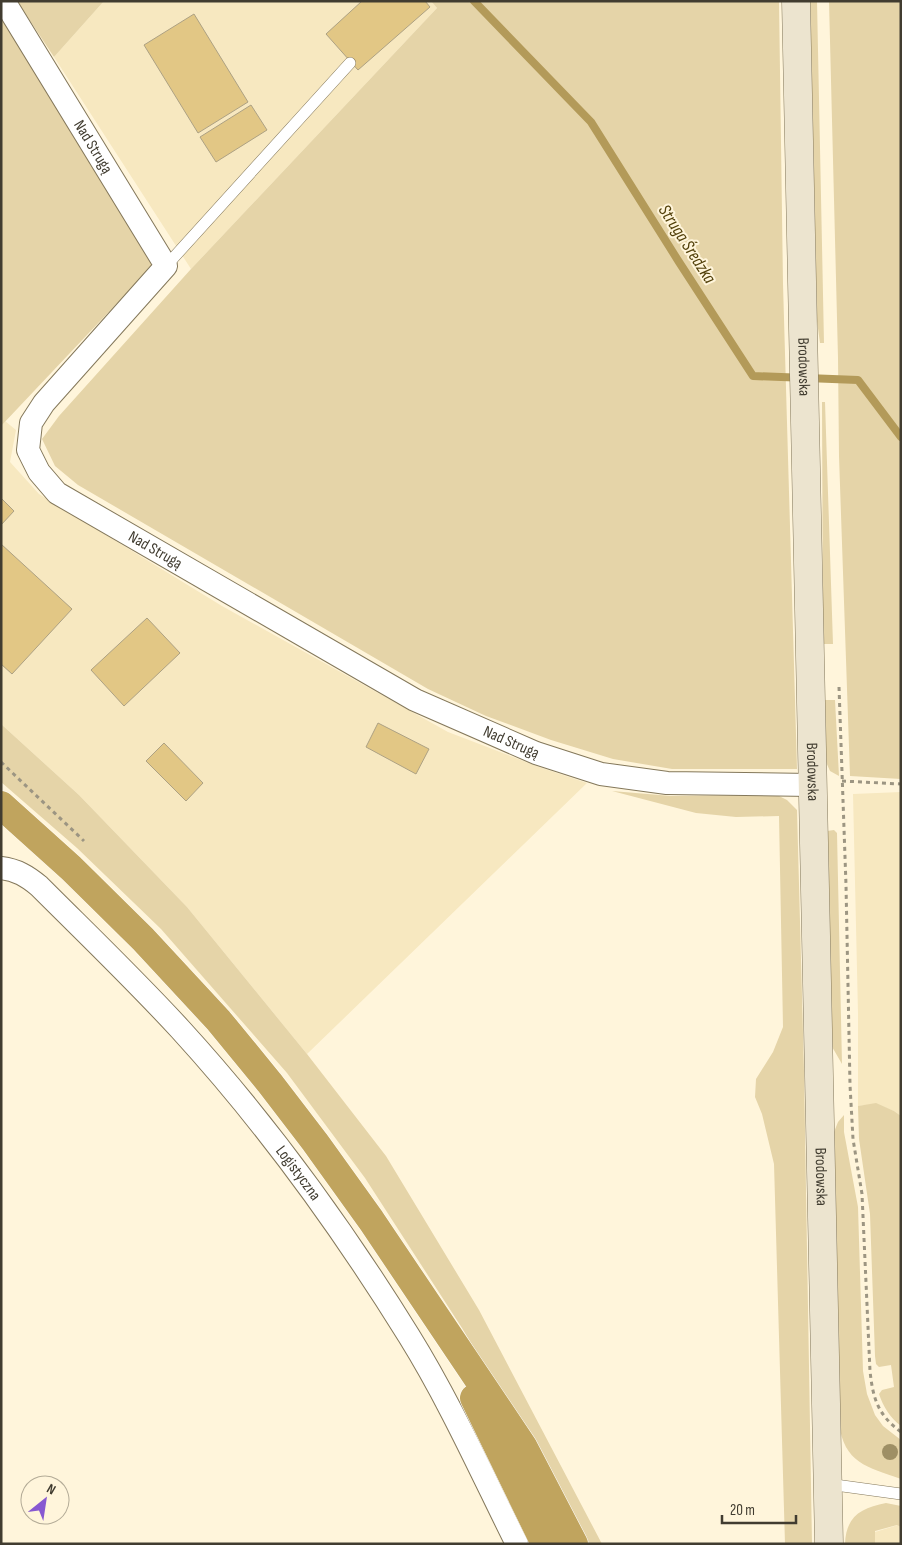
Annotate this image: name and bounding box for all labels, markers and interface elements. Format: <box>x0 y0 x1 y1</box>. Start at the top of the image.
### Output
street label: Nad Strugą <box>70 117 117 177</box>
water label: Struga Średzka <box>654 201 721 288</box>
street label: Brodowska <box>794 338 814 396</box>
street label: Nad Strugą <box>125 527 186 573</box>
street label: Nad Strugą <box>480 722 542 763</box>
street label: Brodowska <box>802 742 823 801</box>
street label: Logistyczna <box>272 1142 325 1204</box>
street label: Brodowska <box>811 1147 831 1206</box>
north arrow <box>20 1475 70 1525</box>
text: N <box>44 1480 59 1498</box>
scale bar <box>722 1492 796 1524</box>
text: 20 m <box>730 1501 755 1520</box>

